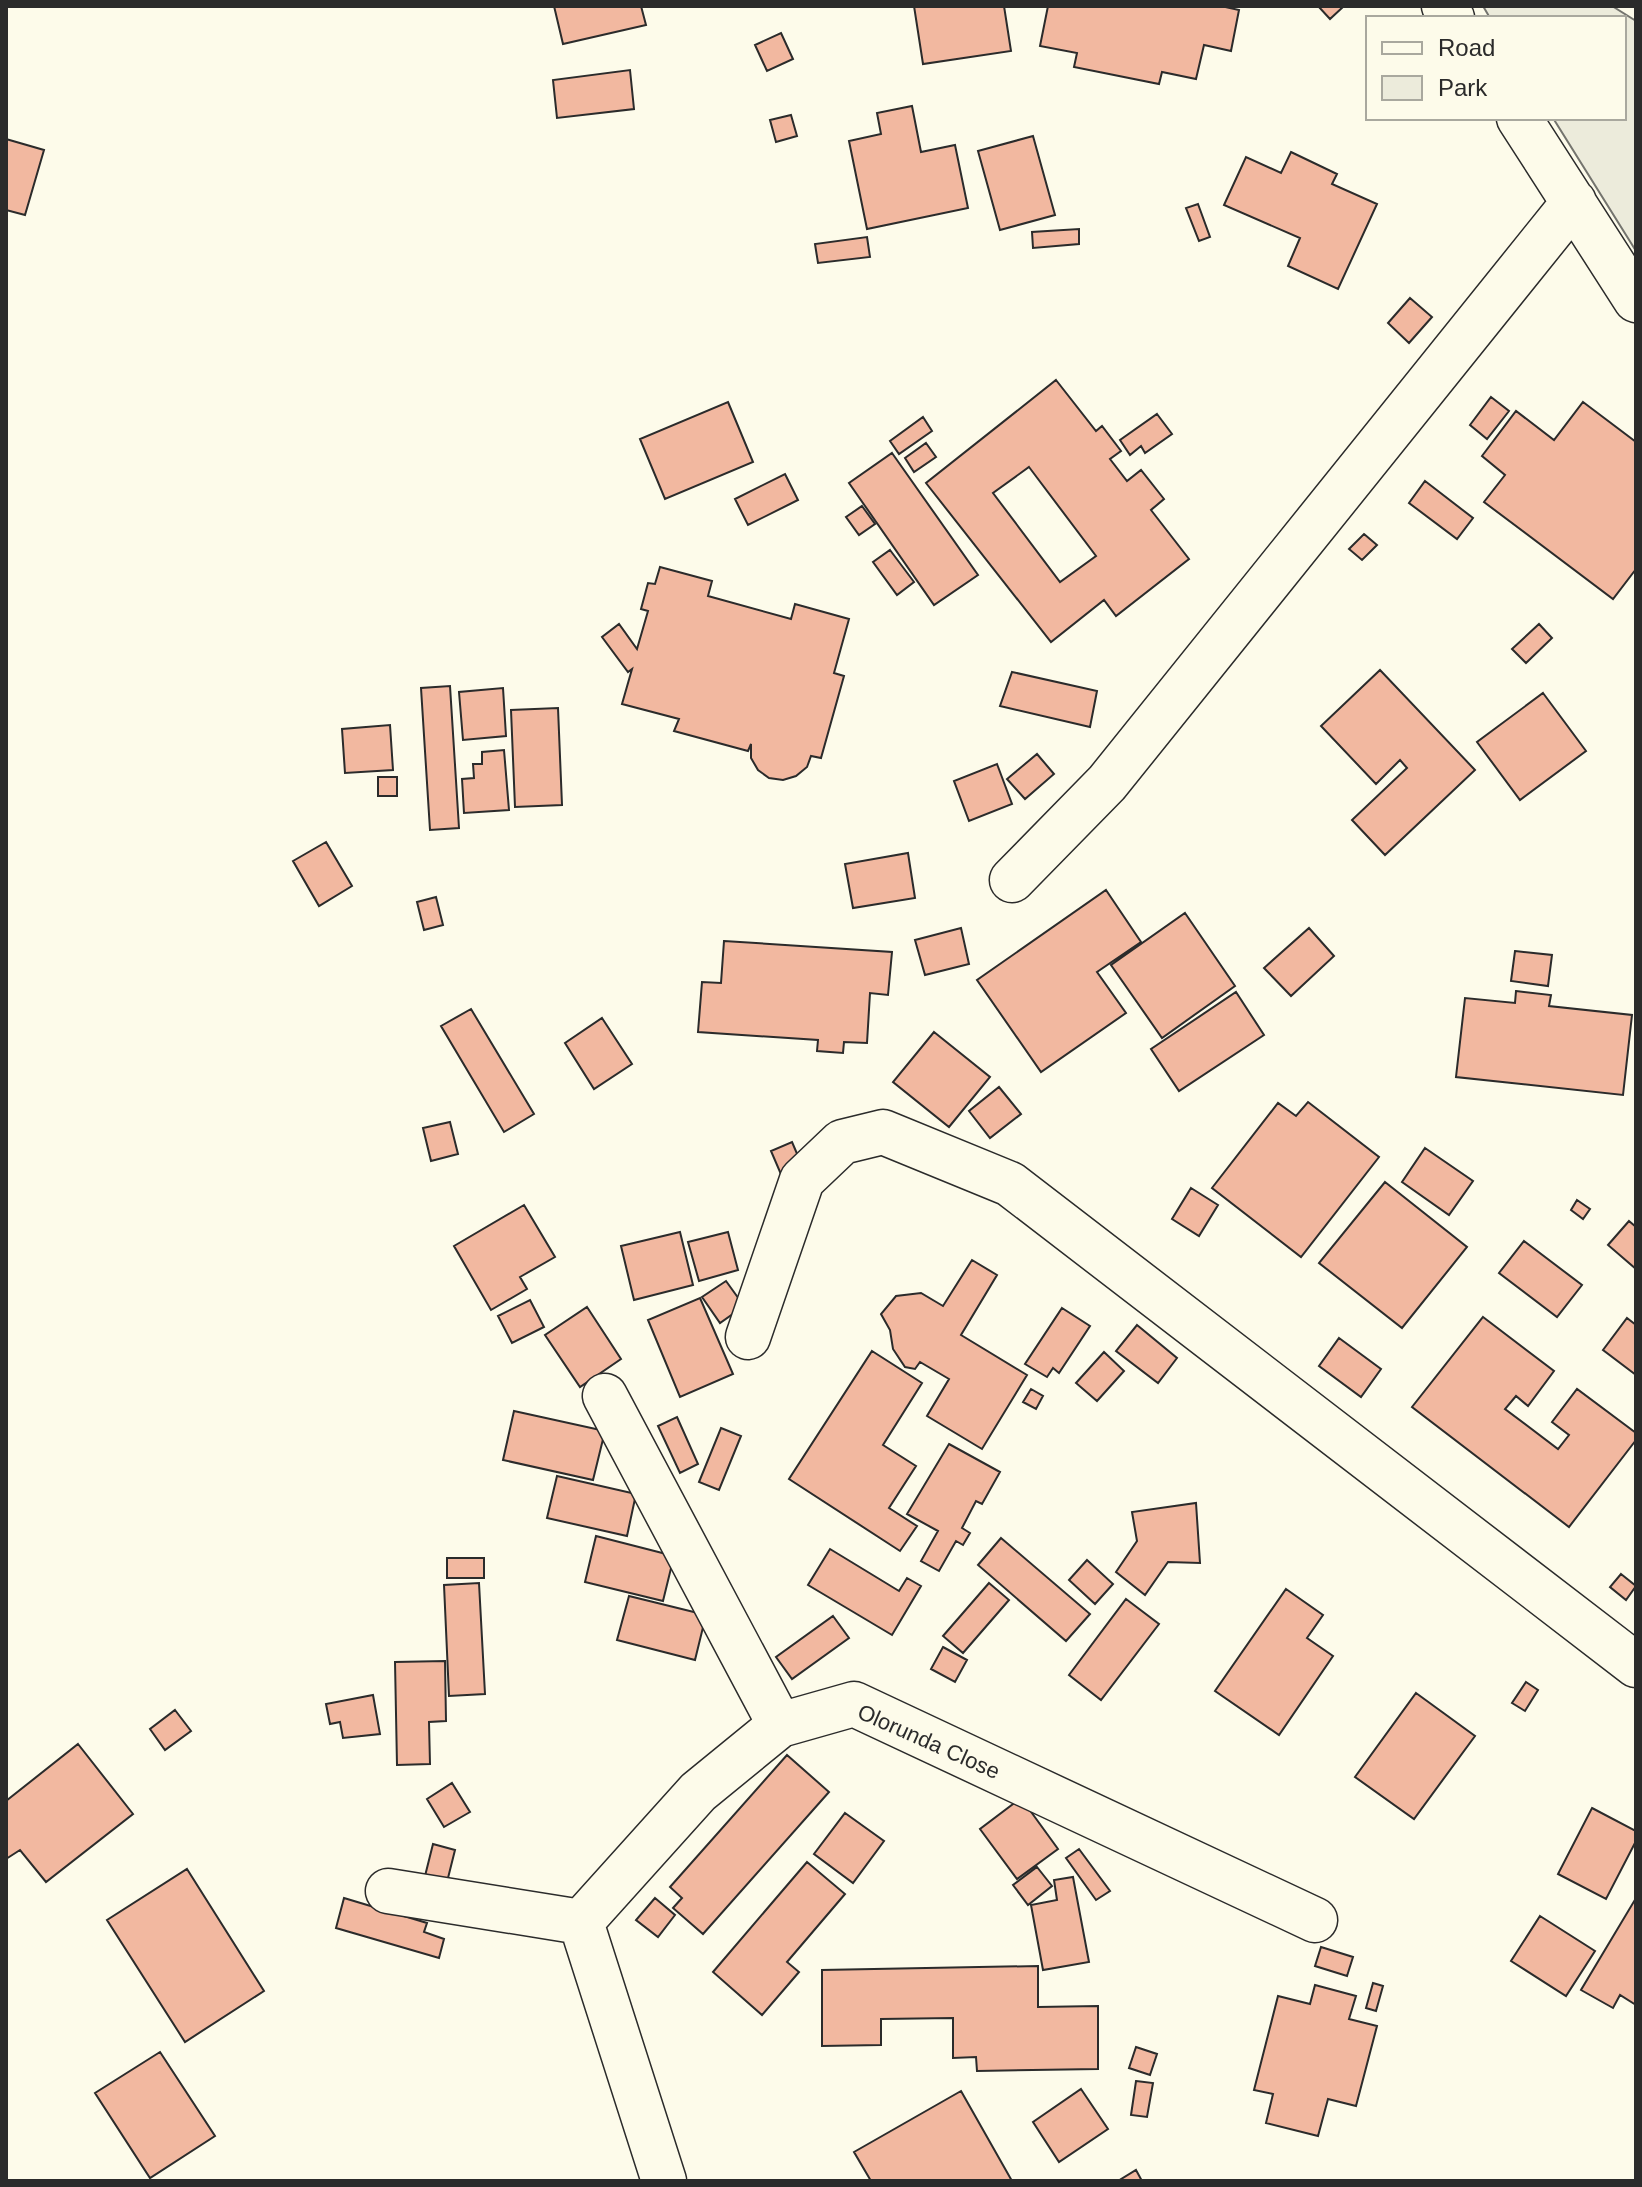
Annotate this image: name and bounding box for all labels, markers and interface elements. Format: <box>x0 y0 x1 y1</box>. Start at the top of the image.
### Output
legend <box>1366 16 1626 120</box>
text: Road <box>1438 34 1495 61</box>
text: Park <box>1438 74 1488 101</box>
street label: Olorunda Close <box>854 1699 1004 1784</box>

